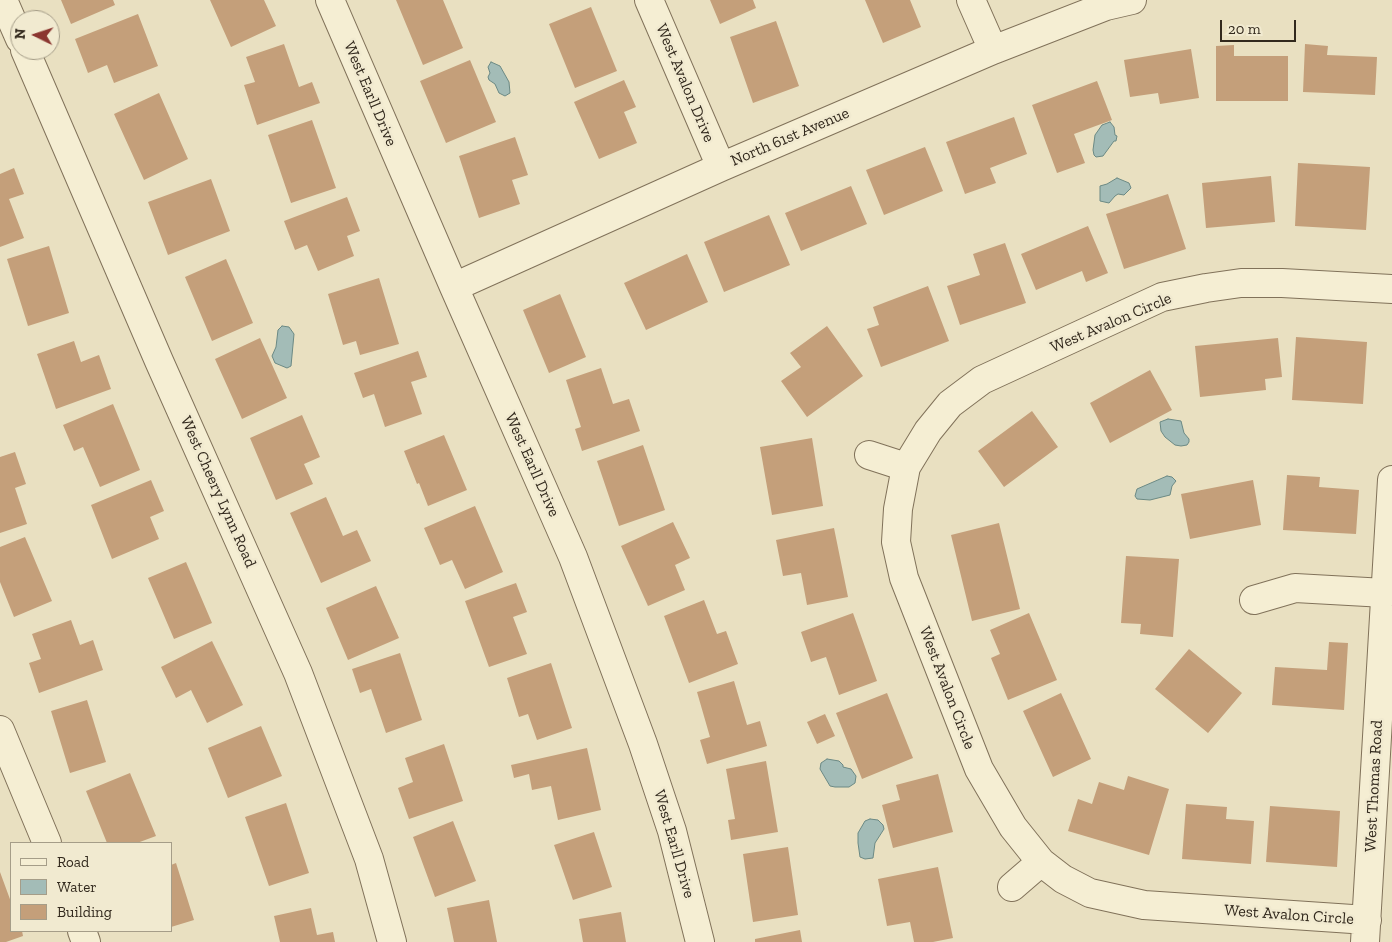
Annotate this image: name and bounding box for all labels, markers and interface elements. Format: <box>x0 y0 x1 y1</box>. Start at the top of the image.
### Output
north arrow <box>10 10 60 60</box>
scale bar <box>1222 10 1298 42</box>
text: 20 m <box>1228 20 1261 38</box>
street label: West Avalon Drive <box>651 21 719 145</box>
text: N <box>12 28 29 40</box>
street label: West Earll Drive <box>339 39 401 149</box>
street label: North 61st Avenue <box>728 103 852 171</box>
street label: West Avalon Circle <box>1048 289 1174 357</box>
street label: West Earll Drive <box>500 410 564 520</box>
street label: West Cheery Lynn Road <box>176 413 260 571</box>
street label: West Avalon Circle <box>915 624 979 752</box>
street label: West Thomas Road <box>1361 720 1387 852</box>
street label: West Earll Drive <box>649 788 699 900</box>
legend <box>10 842 172 932</box>
text: Road <box>57 853 89 871</box>
text: Water <box>57 878 97 896</box>
street label: West Avalon Circle <box>1224 901 1354 929</box>
text: Building <box>57 903 112 921</box>

